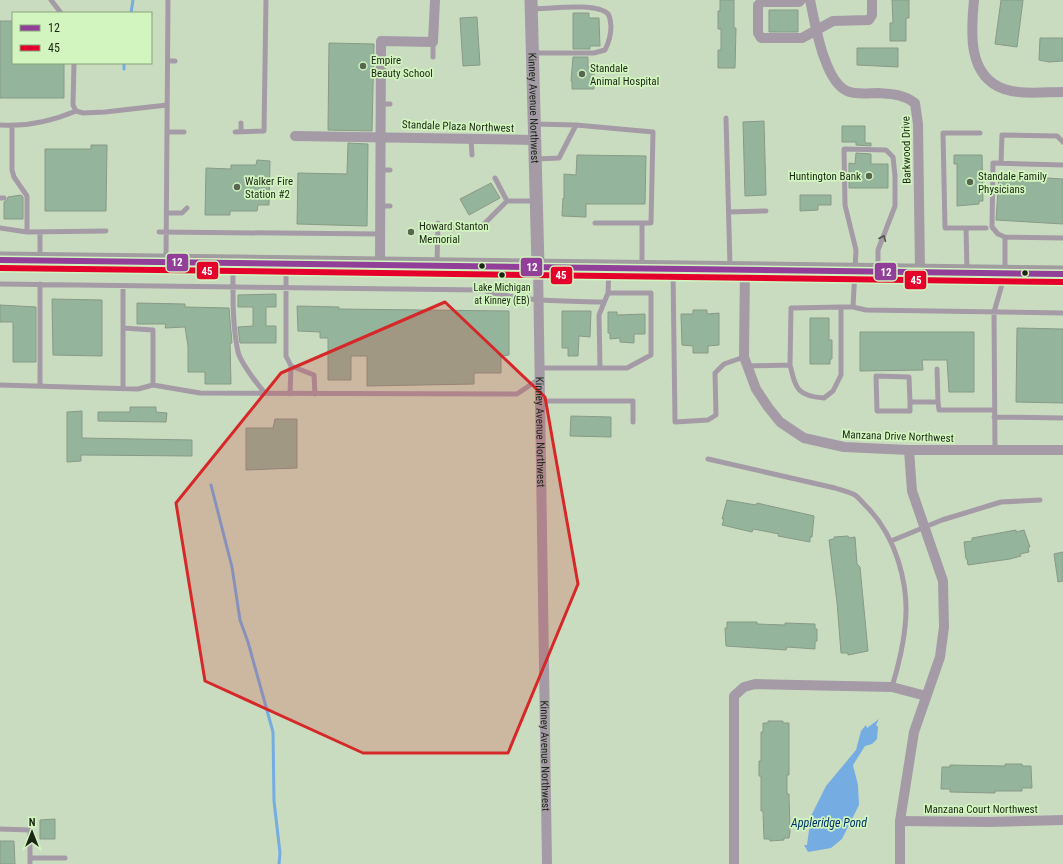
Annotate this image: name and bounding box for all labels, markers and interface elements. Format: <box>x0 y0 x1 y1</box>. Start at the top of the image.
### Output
legend <box>12 12 152 64</box>
text: 12 <box>48 21 60 35</box>
text: 45 <box>48 41 60 55</box>
street label: Kinney Avenue Northwest <box>525 52 541 164</box>
place label: Empire Beauty School <box>371 54 433 80</box>
marker: Empire Beauty School <box>358 61 368 71</box>
place label: Standale Animal Hospital <box>590 62 659 88</box>
marker: Standale Animal Hospital <box>577 69 587 79</box>
street label: Barkwood Drive <box>899 116 914 184</box>
street label: Standale Plaza Northwest <box>402 118 514 135</box>
place label: Huntington Bank <box>789 170 861 183</box>
place label: Standale Family Physicians <box>978 170 1047 196</box>
marker: Huntington Bank <box>864 171 874 181</box>
place label: Walker Fire Station #2 <box>245 175 293 201</box>
marker: Standale Family Physicians <box>965 177 975 187</box>
marker: Walker Fire Station #2 <box>232 182 242 192</box>
place label: Howard Stanton Memorial <box>419 220 489 246</box>
marker: Howard Stanton Memorial <box>406 227 416 237</box>
one-way arrow <box>878 234 886 242</box>
line badge: 12 <box>166 253 189 272</box>
text: 12 <box>171 256 183 269</box>
line badge: 12 <box>520 257 543 277</box>
line badge: 45 <box>196 261 219 280</box>
unlabelled marker <box>477 261 487 271</box>
text: 12 <box>526 261 538 274</box>
line badge: 12 <box>874 262 897 281</box>
text: 45 <box>201 265 213 278</box>
line badge: 45 <box>550 266 573 285</box>
text: 12 <box>880 266 892 279</box>
unlabelled marker <box>1020 268 1030 278</box>
text: 45 <box>555 269 567 282</box>
marker: Lake Michigan at Kinney (EB) <box>497 270 507 280</box>
line badge: 45 <box>904 270 927 290</box>
text: 45 <box>910 274 922 287</box>
place label: Lake Michigan at Kinney (EB) <box>473 282 531 307</box>
street label: Kinney Avenue Northwest <box>533 376 547 487</box>
street label: Manzana Drive Northwest <box>842 428 954 445</box>
street label: Kinney Avenue Northwest <box>538 700 552 811</box>
street label: Manzana Court Northwest <box>924 803 1038 816</box>
north arrow <box>12 812 52 852</box>
text: N <box>29 816 36 829</box>
water label: Appleridge Pond <box>790 816 867 830</box>

